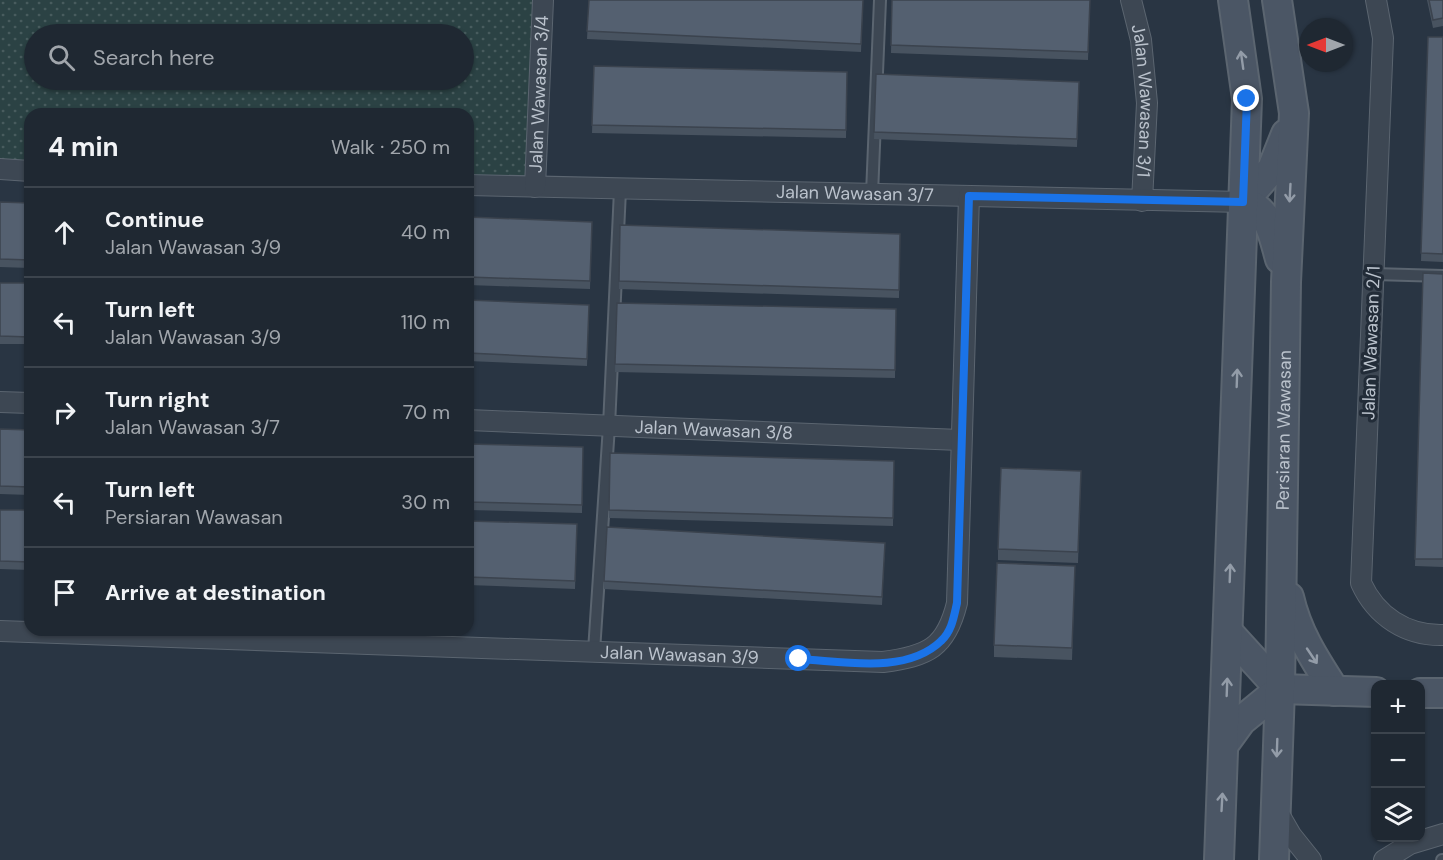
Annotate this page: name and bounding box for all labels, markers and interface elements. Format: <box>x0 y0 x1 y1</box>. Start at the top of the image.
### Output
street label: Jalan Wawasan 3/4 <box>524 15 554 173</box>
north arrow <box>1299 18 1353 72</box>
street label: Jalan Wawasan 3/1 <box>1125 22 1159 178</box>
search box <box>24 24 474 90</box>
icon: search <box>45 41 78 74</box>
text: Search here <box>93 43 214 72</box>
one-way arrow <box>1236 51 1247 71</box>
route end <box>1233 85 1259 111</box>
text: 4 min <box>48 130 119 164</box>
text: Walk · 250 m <box>331 134 450 160</box>
street label: Jalan Wawasan 3/7 <box>776 180 934 207</box>
one-way arrow <box>1285 182 1296 202</box>
text: Continue <box>105 205 204 234</box>
icon: ahead <box>48 216 81 249</box>
text: 40 m <box>401 219 450 245</box>
text: Jalan Wawasan 3/9 <box>105 234 281 260</box>
street label: Jalan Wawasan 2/1 <box>1356 266 1386 420</box>
text: Turn left <box>105 295 195 324</box>
icon: left <box>48 306 81 339</box>
text: 110 m <box>401 309 450 335</box>
text: Jalan Wawasan 3/9 <box>105 324 281 350</box>
street label: Persiaran Wawasan <box>1271 350 1297 510</box>
one-way arrow <box>1231 369 1242 389</box>
text: Turn right <box>105 385 210 414</box>
icon: right <box>48 396 81 429</box>
text: 70 m <box>403 399 450 425</box>
text: Jalan Wawasan 3/7 <box>105 414 280 440</box>
street label: Jalan Wawasan 3/8 <box>634 415 793 445</box>
text: Turn left <box>105 475 195 504</box>
icon: left <box>48 486 81 519</box>
text: 30 m <box>401 489 450 515</box>
text: Persiaran Wawasan <box>105 504 283 530</box>
one-way arrow <box>1225 564 1236 584</box>
icon: arrive <box>48 576 81 609</box>
text: Arrive at destination <box>105 578 326 607</box>
street label: Jalan Wawasan 3/9 <box>600 640 759 670</box>
route start <box>785 645 811 671</box>
one-way arrow <box>1306 647 1318 663</box>
one-way arrow <box>1221 678 1232 698</box>
map controls <box>1371 680 1425 842</box>
button: + <box>1371 680 1425 734</box>
button: − <box>1371 734 1425 788</box>
one-way arrow <box>1272 737 1283 757</box>
button: layers <box>1371 788 1425 842</box>
one-way arrow <box>1217 792 1228 812</box>

